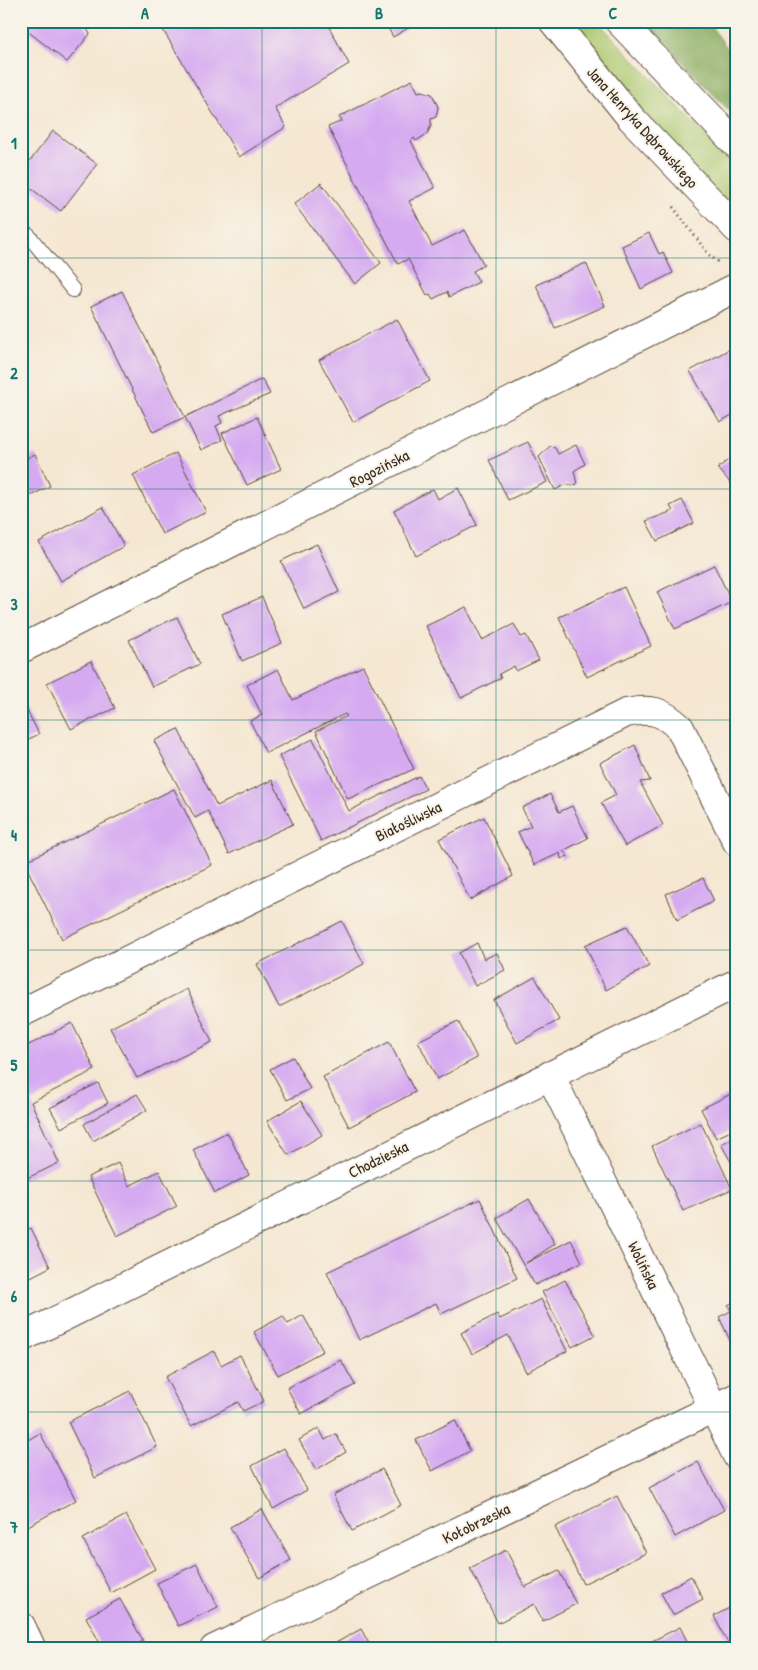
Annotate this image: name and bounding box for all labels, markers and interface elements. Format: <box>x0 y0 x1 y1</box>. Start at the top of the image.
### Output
text: A <box>141 2 149 24</box>
text: B <box>375 2 383 24</box>
text: C <box>609 2 618 24</box>
street label: Jana Henryka Dąbrowskiego <box>582 61 704 193</box>
text: 1 <box>11 132 17 154</box>
text: 2 <box>10 362 18 384</box>
street label: Rogozińska <box>345 444 413 492</box>
text: 3 <box>10 593 18 615</box>
street label: Białośliwska <box>371 796 445 846</box>
text: 4 <box>11 824 17 846</box>
text: 5 <box>11 1054 18 1076</box>
street label: Chodzieska <box>344 1135 412 1183</box>
street label: Wolińska <box>623 1238 665 1292</box>
text: 6 <box>11 1285 18 1307</box>
street label: Kołobrzeska <box>439 1497 513 1549</box>
text: 7 <box>9 1516 18 1538</box>

